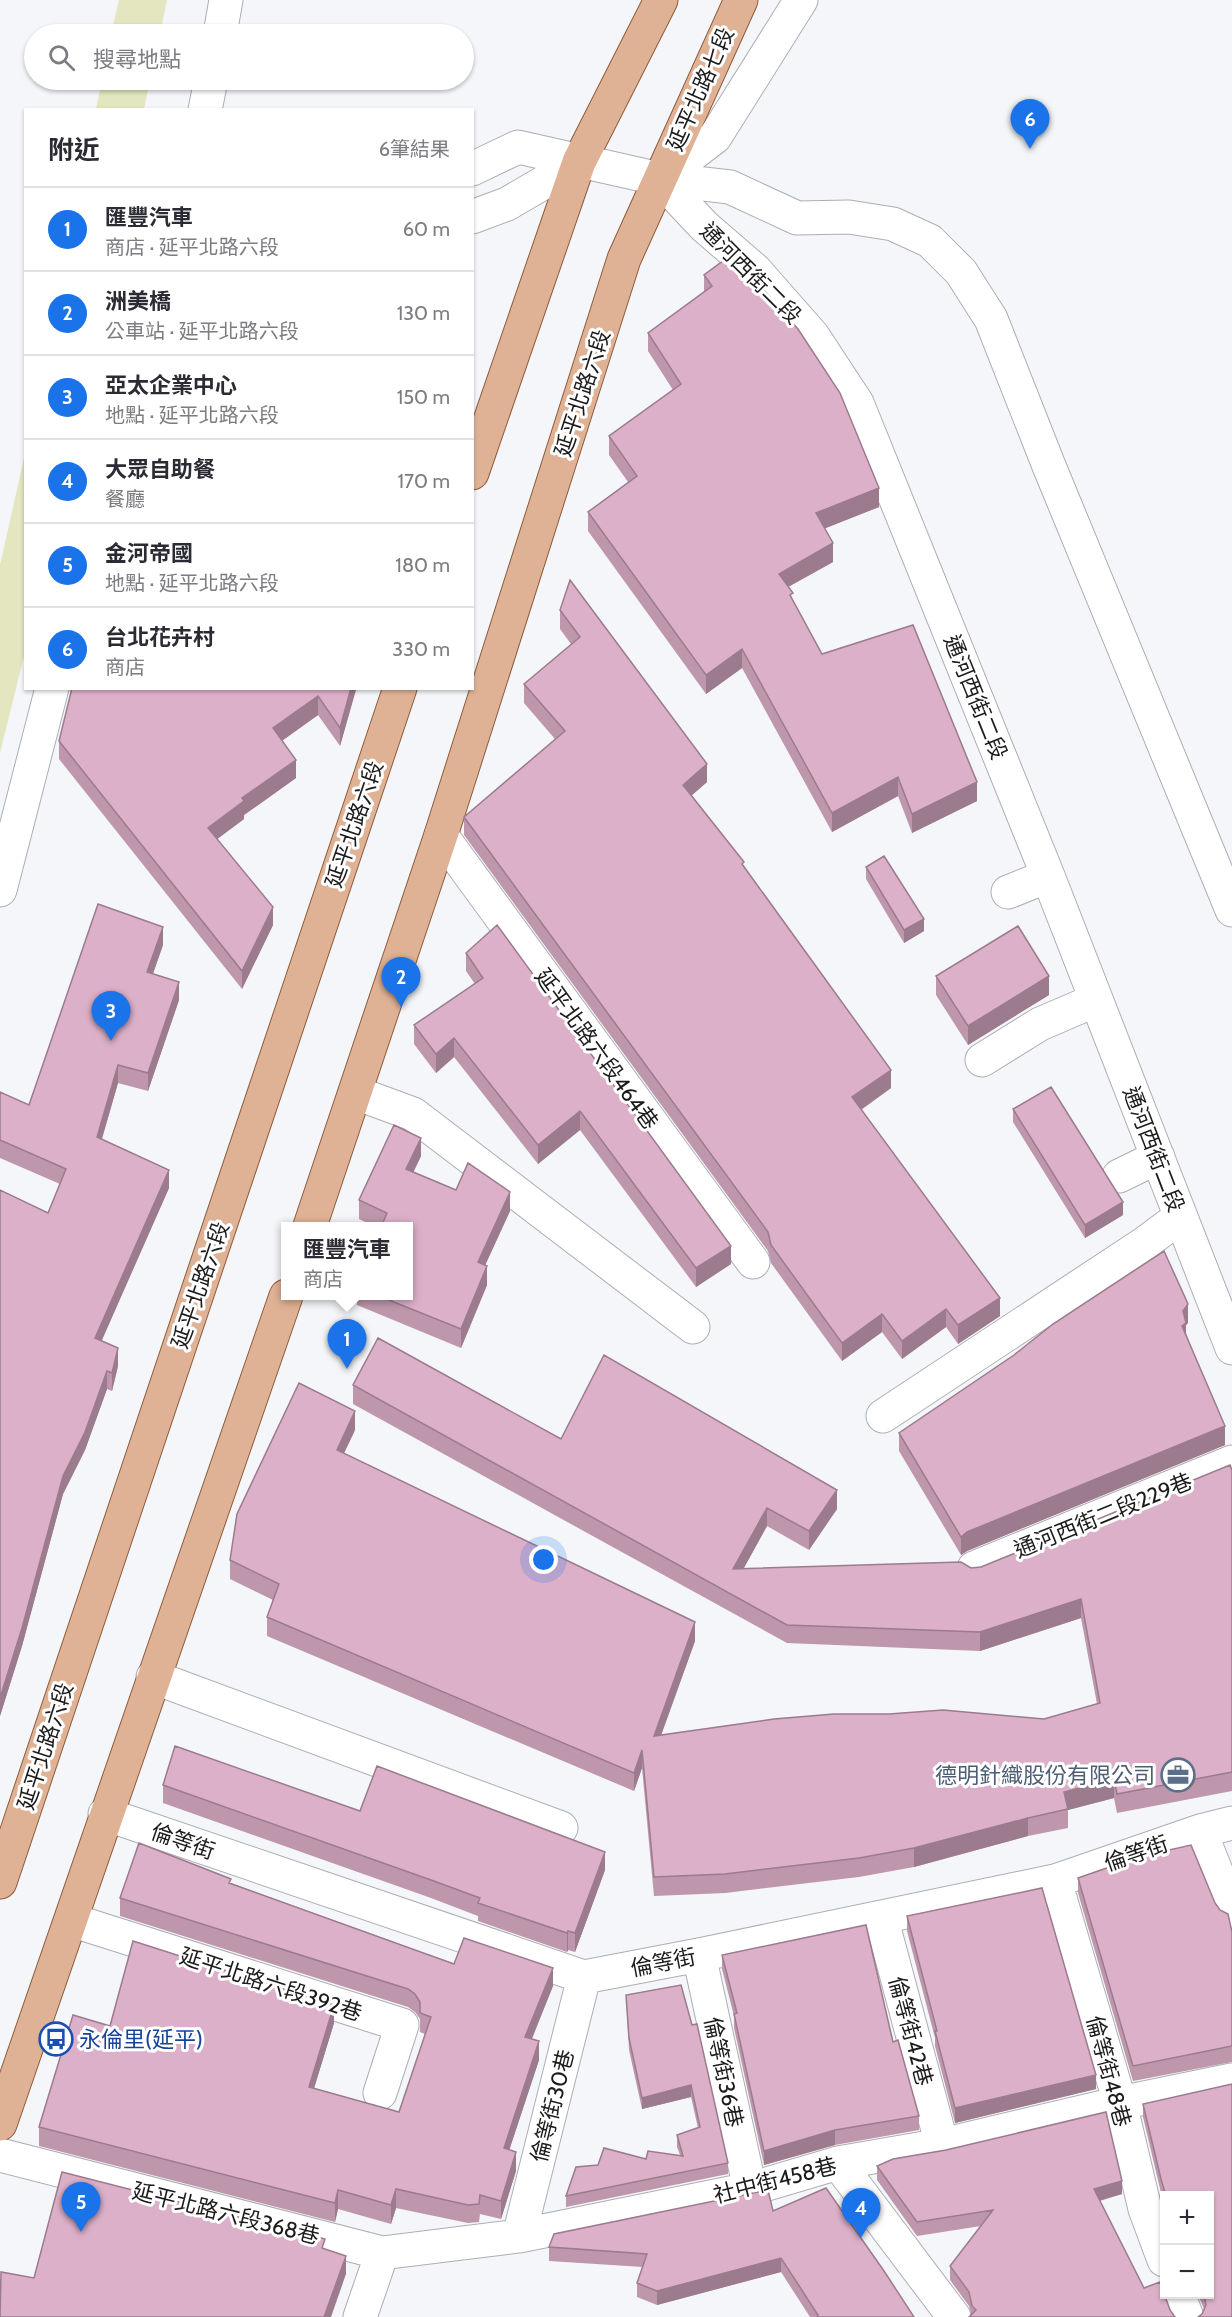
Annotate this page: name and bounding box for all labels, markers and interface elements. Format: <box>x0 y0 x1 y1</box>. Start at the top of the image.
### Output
street label: 延平北路七段 <box>661 23 740 155</box>
search box <box>24 24 474 90</box>
icon: search <box>45 41 78 74</box>
text: 搜尋地點 <box>93 46 181 73</box>
pin: 6 <box>1010 100 1050 149</box>
text: 附近 <box>48 134 100 166</box>
text: 6筆結果 <box>379 137 450 161</box>
text: 匯豐汽車 <box>105 204 193 231</box>
text: 1 <box>64 217 71 241</box>
text: 60 m <box>403 217 450 241</box>
street label: 通河西街二段 <box>694 217 807 330</box>
text: 商店 · 延平北路六段 <box>105 235 279 259</box>
text: 洲美橋 <box>105 288 171 315</box>
text: 2 <box>62 301 73 325</box>
text: 130 m <box>397 301 450 325</box>
text: 公車站 · 延平北路六段 <box>105 319 299 343</box>
street label: 延平北路六段 <box>549 326 616 460</box>
text: 亞太企業中心 <box>105 372 237 399</box>
text: 3 <box>62 385 73 409</box>
text: 150 m <box>397 385 450 409</box>
text: 地點 · 延平北路六段 <box>105 403 279 427</box>
text: 大眾自助餐 <box>105 456 215 483</box>
text: 4 <box>61 469 74 493</box>
text: 170 m <box>398 469 450 493</box>
text: 餐廳 <box>105 487 145 511</box>
text: 金河帝國 <box>105 540 193 567</box>
text: 5 <box>62 553 73 577</box>
text: 180 m <box>395 553 450 577</box>
text: 地點 · 延平北路六段 <box>105 571 279 595</box>
text: 台北花卉村 <box>105 624 215 651</box>
street label: 通河西街二段 <box>938 631 1013 763</box>
text: 6 <box>62 637 73 661</box>
text: 330 m <box>392 637 450 661</box>
text: 商店 <box>105 655 145 679</box>
street label: 延平北路六段 <box>320 757 389 891</box>
pin: 2 <box>382 958 420 1007</box>
street label: 延平北路六段464巷 <box>529 964 664 1135</box>
pin: 3 <box>92 992 130 1041</box>
street label: 通河西街二段 <box>1117 1083 1190 1216</box>
street label: 延平北路六段 <box>166 1218 235 1352</box>
popup <box>281 1222 413 1300</box>
text: 匯豐汽車 <box>303 1236 391 1263</box>
text: 商店 <box>303 1267 343 1291</box>
pin: 1 <box>328 1320 366 1369</box>
street label: 通河西街二段229巷 <box>1010 1467 1196 1563</box>
your location <box>529 1545 558 1574</box>
street label: 延平北路六段 <box>12 1679 79 1813</box>
office icon: 德明針織股份有限公司 <box>1160 1757 1196 1793</box>
place label: 德明針織股份有限公司 <box>935 1762 1155 1789</box>
street label: 倫等街 <box>147 1818 218 1865</box>
street label: 倫等街 <box>1101 1830 1172 1877</box>
street label: 延平北路六段392巷 <box>176 1942 365 2027</box>
street label: 倫等街 <box>628 1943 698 1982</box>
street label: 倫等街42巷 <box>883 1973 938 2089</box>
street label: 倫等街48巷 <box>1081 2013 1136 2130</box>
street label: 倫等街36巷 <box>699 2014 748 2130</box>
bus stop icon: 永倫里(延平) <box>38 2021 74 2057</box>
place label: 永倫里(延平) <box>79 2026 203 2053</box>
street label: 倫等街30巷 <box>525 2047 580 2165</box>
street label: 社中街458巷 <box>711 2152 839 2209</box>
street label: 延平北路六段368巷 <box>130 2177 322 2250</box>
pin: 5 <box>62 2182 100 2232</box>
pin: 4 <box>842 2188 880 2238</box>
map controls <box>1160 2191 1214 2299</box>
button: + <box>1160 2191 1214 2245</box>
button: − <box>1160 2245 1214 2299</box>

